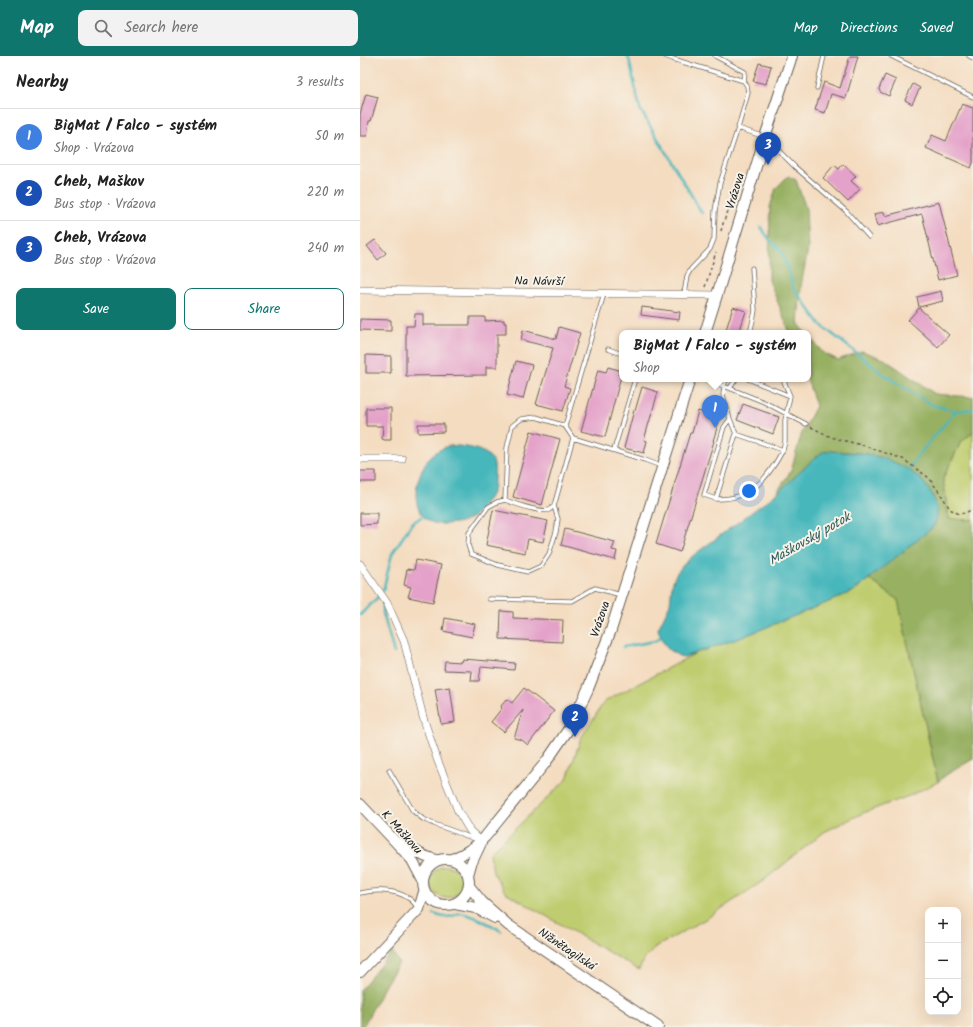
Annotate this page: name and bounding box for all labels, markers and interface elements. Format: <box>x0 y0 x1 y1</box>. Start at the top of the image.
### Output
search box <box>78 10 358 46</box>
text: Map <box>20 13 54 43</box>
text: Search here <box>124 16 198 40</box>
icon: search <box>92 17 114 39</box>
text: Map <box>793 17 818 39</box>
text: Directions <box>840 17 898 39</box>
text: Saved <box>920 17 953 39</box>
text: Nearby <box>16 69 68 96</box>
text: 3 results <box>296 72 344 93</box>
text: BigMat / Falco - systém <box>54 114 217 138</box>
text: 1 <box>27 126 31 147</box>
text: 50 m <box>315 126 344 147</box>
pin: 3 <box>755 132 781 165</box>
text: Shop · Vrázova <box>54 138 134 159</box>
text: Cheb, Maškov <box>54 170 144 194</box>
street label: Vrázova <box>721 170 750 212</box>
text: 2 <box>25 182 33 203</box>
text: 220 m <box>307 182 344 203</box>
text: Bus stop · Vrázova <box>54 194 156 215</box>
text: Cheb, Vrázova <box>54 226 146 250</box>
text: 3 <box>25 238 33 259</box>
text: 240 m <box>307 238 344 259</box>
text: Bus stop · Vrázova <box>54 250 156 271</box>
street label: Na Návrší <box>514 272 566 291</box>
button: Save <box>16 288 176 330</box>
button: Share <box>184 288 344 330</box>
popup <box>619 330 811 382</box>
text: BigMat / Falco - systém <box>633 334 797 358</box>
text: Shop <box>633 358 659 379</box>
pin: 1 <box>702 395 728 428</box>
your location <box>739 481 759 501</box>
water label: Maškovský potok <box>765 506 856 571</box>
street label: Vrázova <box>585 598 616 640</box>
pin: 2 <box>562 704 588 737</box>
street label: K Maškovu <box>376 806 427 859</box>
map controls <box>925 907 961 1015</box>
button: + <box>925 907 961 943</box>
street label: Nižnětagilská <box>534 923 600 976</box>
button: − <box>925 943 961 979</box>
button: locate <box>925 979 961 1015</box>

